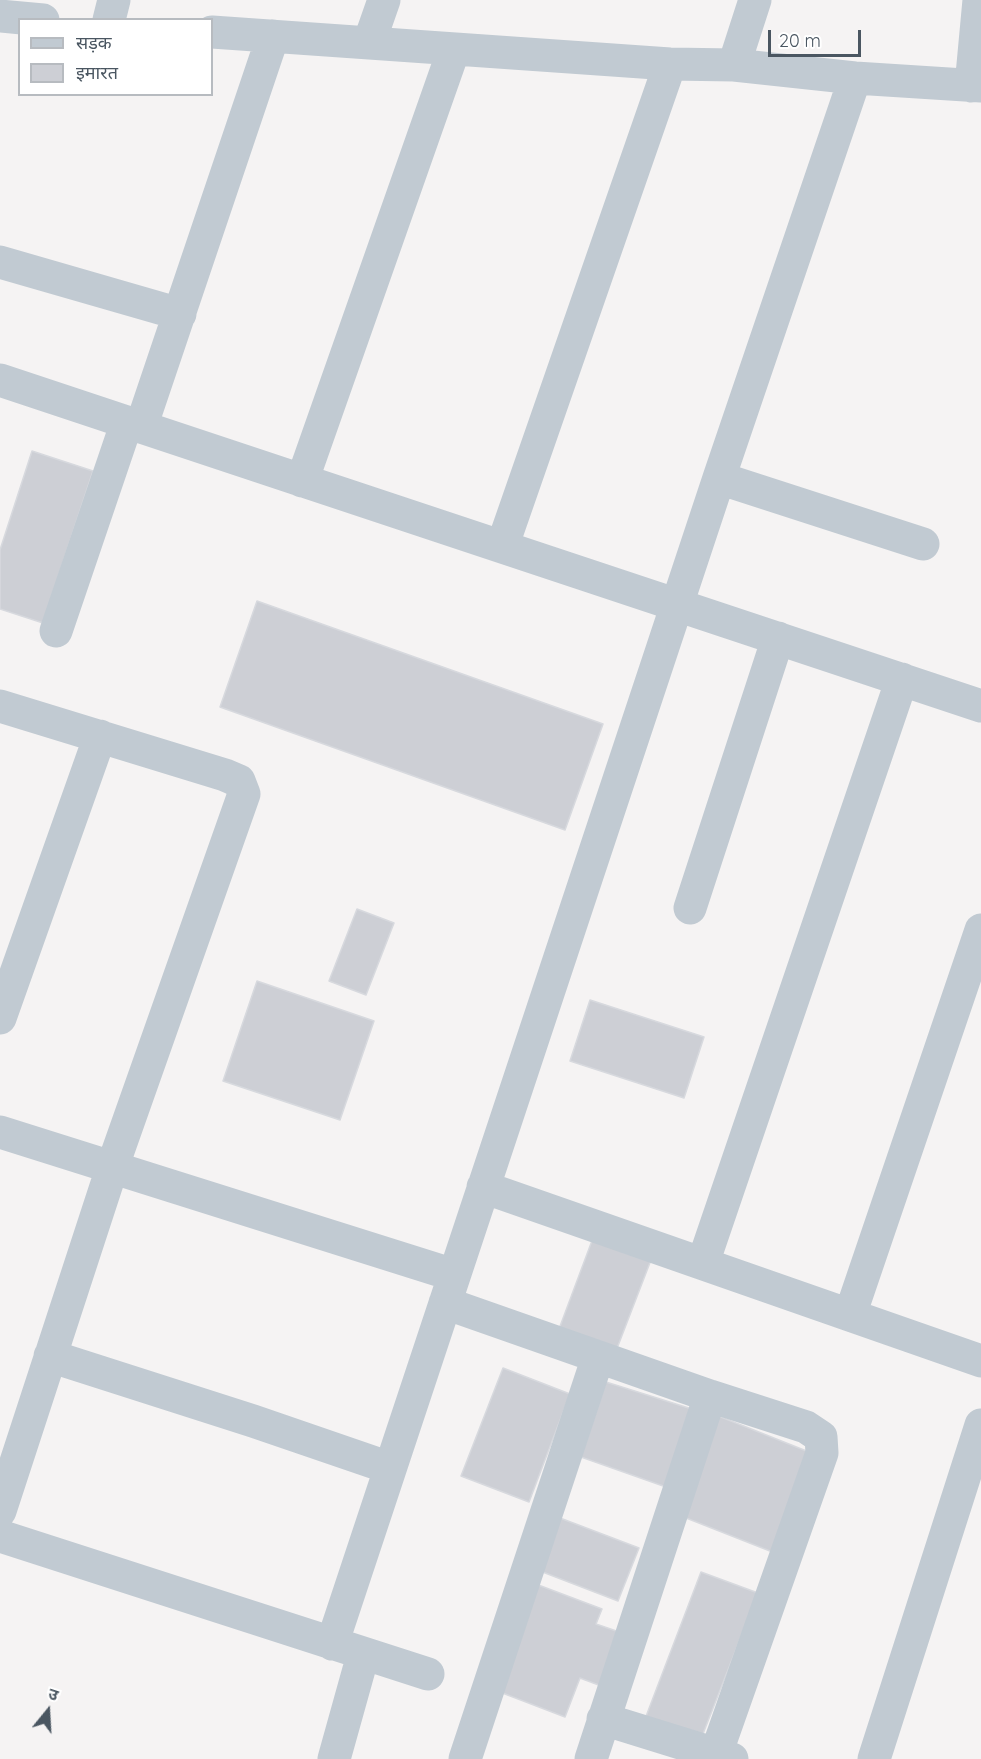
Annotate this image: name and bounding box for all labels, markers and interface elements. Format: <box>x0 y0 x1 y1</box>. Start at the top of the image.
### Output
legend <box>18 18 213 96</box>
scale bar <box>771 18 864 56</box>
text: 20 m <box>779 29 821 52</box>
text: सड़क <box>76 31 112 54</box>
text: इमारत <box>76 61 118 84</box>
north arrow <box>18 1681 78 1741</box>
text: उ <box>46 1683 61 1705</box>

